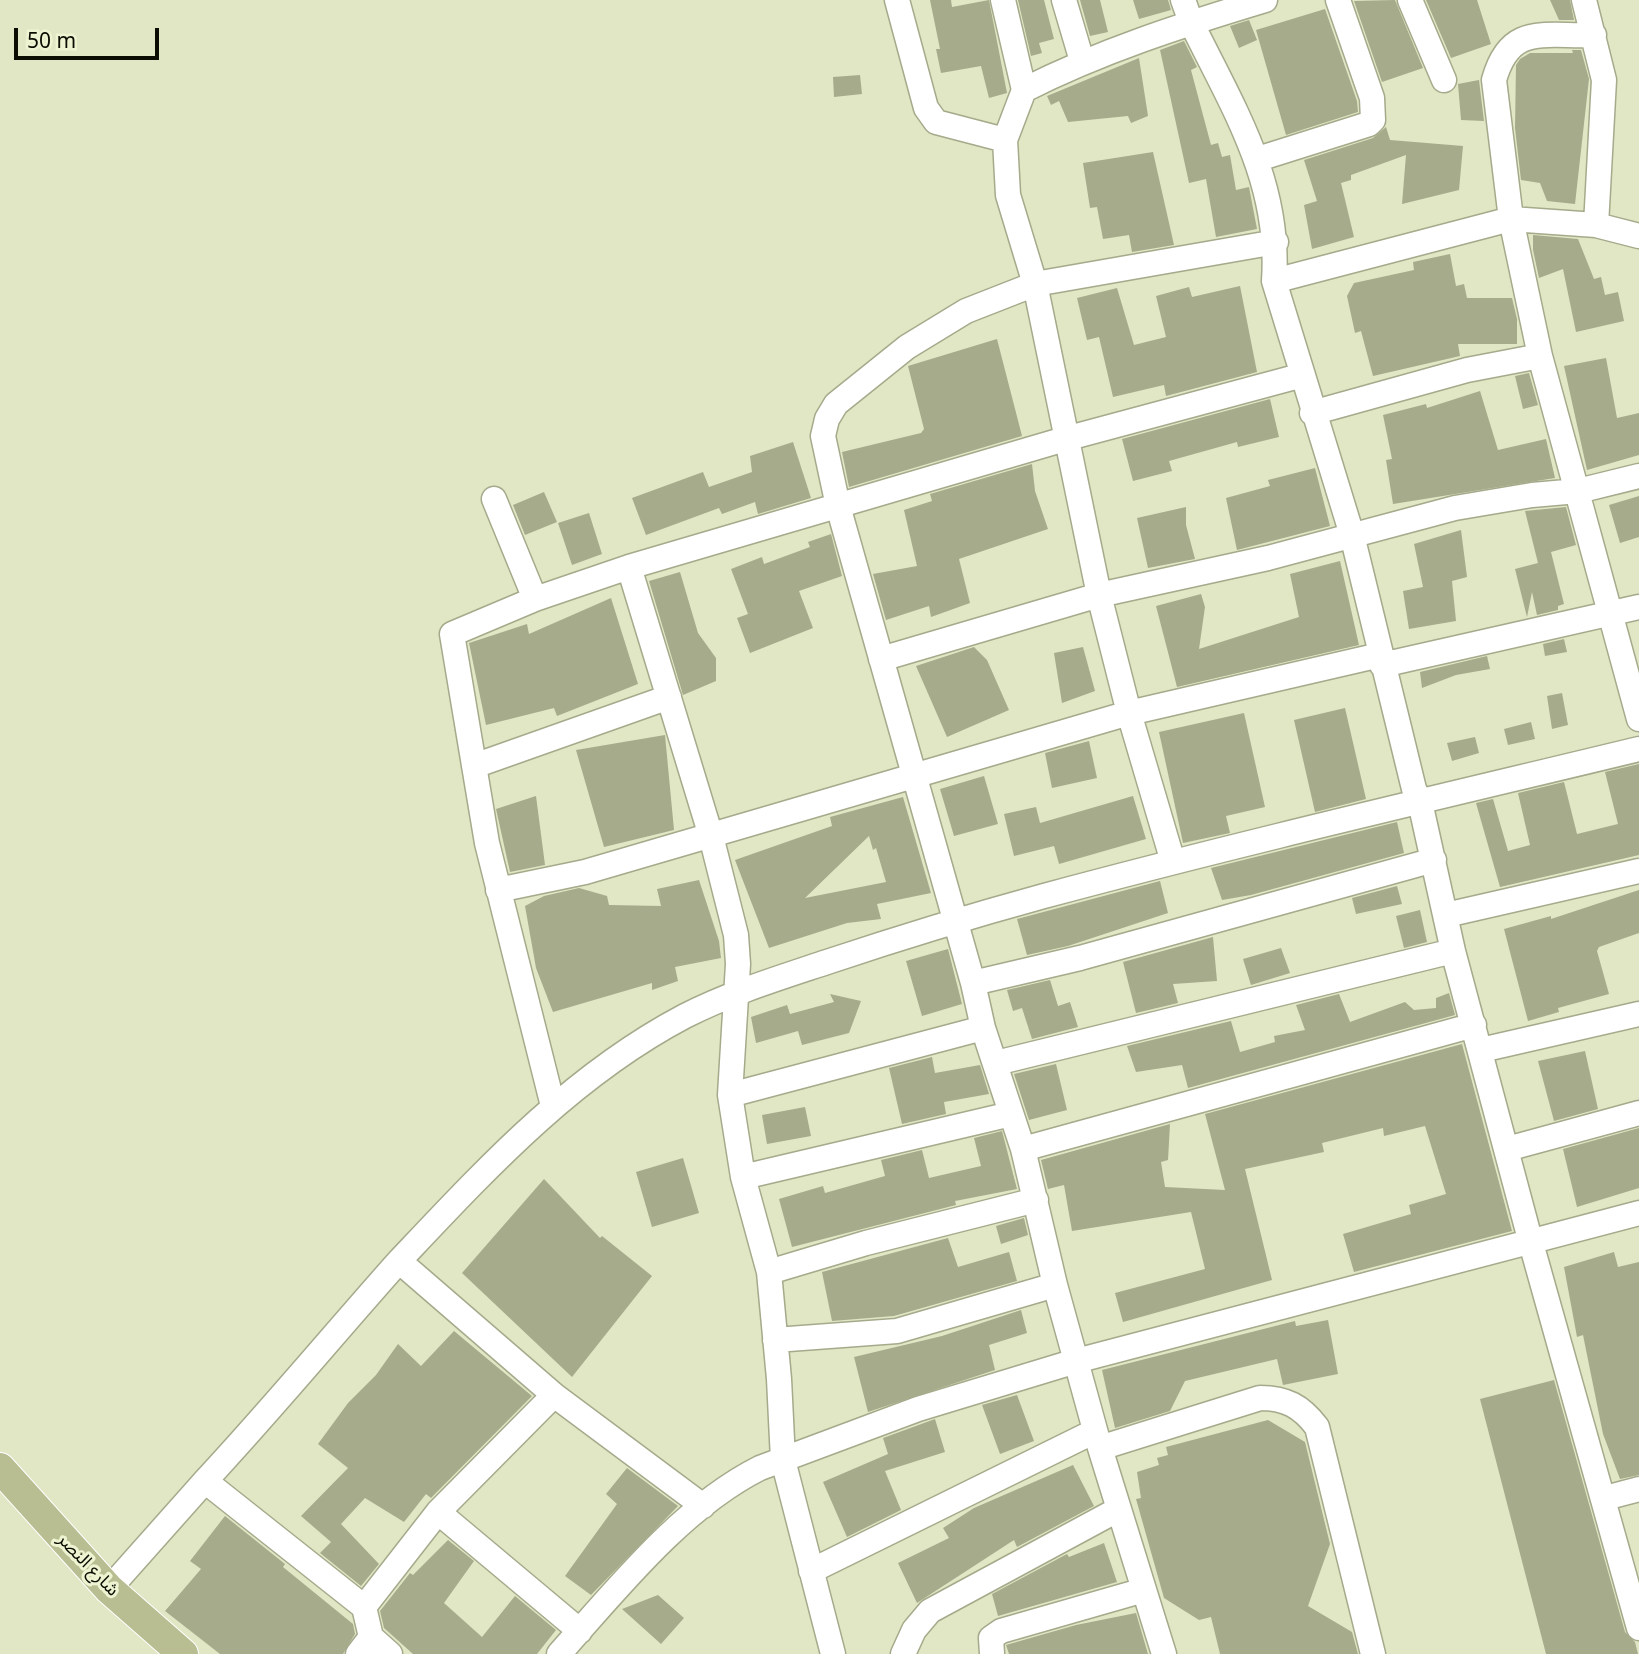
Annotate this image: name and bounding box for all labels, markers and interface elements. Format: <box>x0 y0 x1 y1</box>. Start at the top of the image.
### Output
scale bar <box>18 14 163 58</box>
text: 50 m <box>27 26 76 54</box>
street label: شارع النصر <box>53 1529 123 1601</box>

